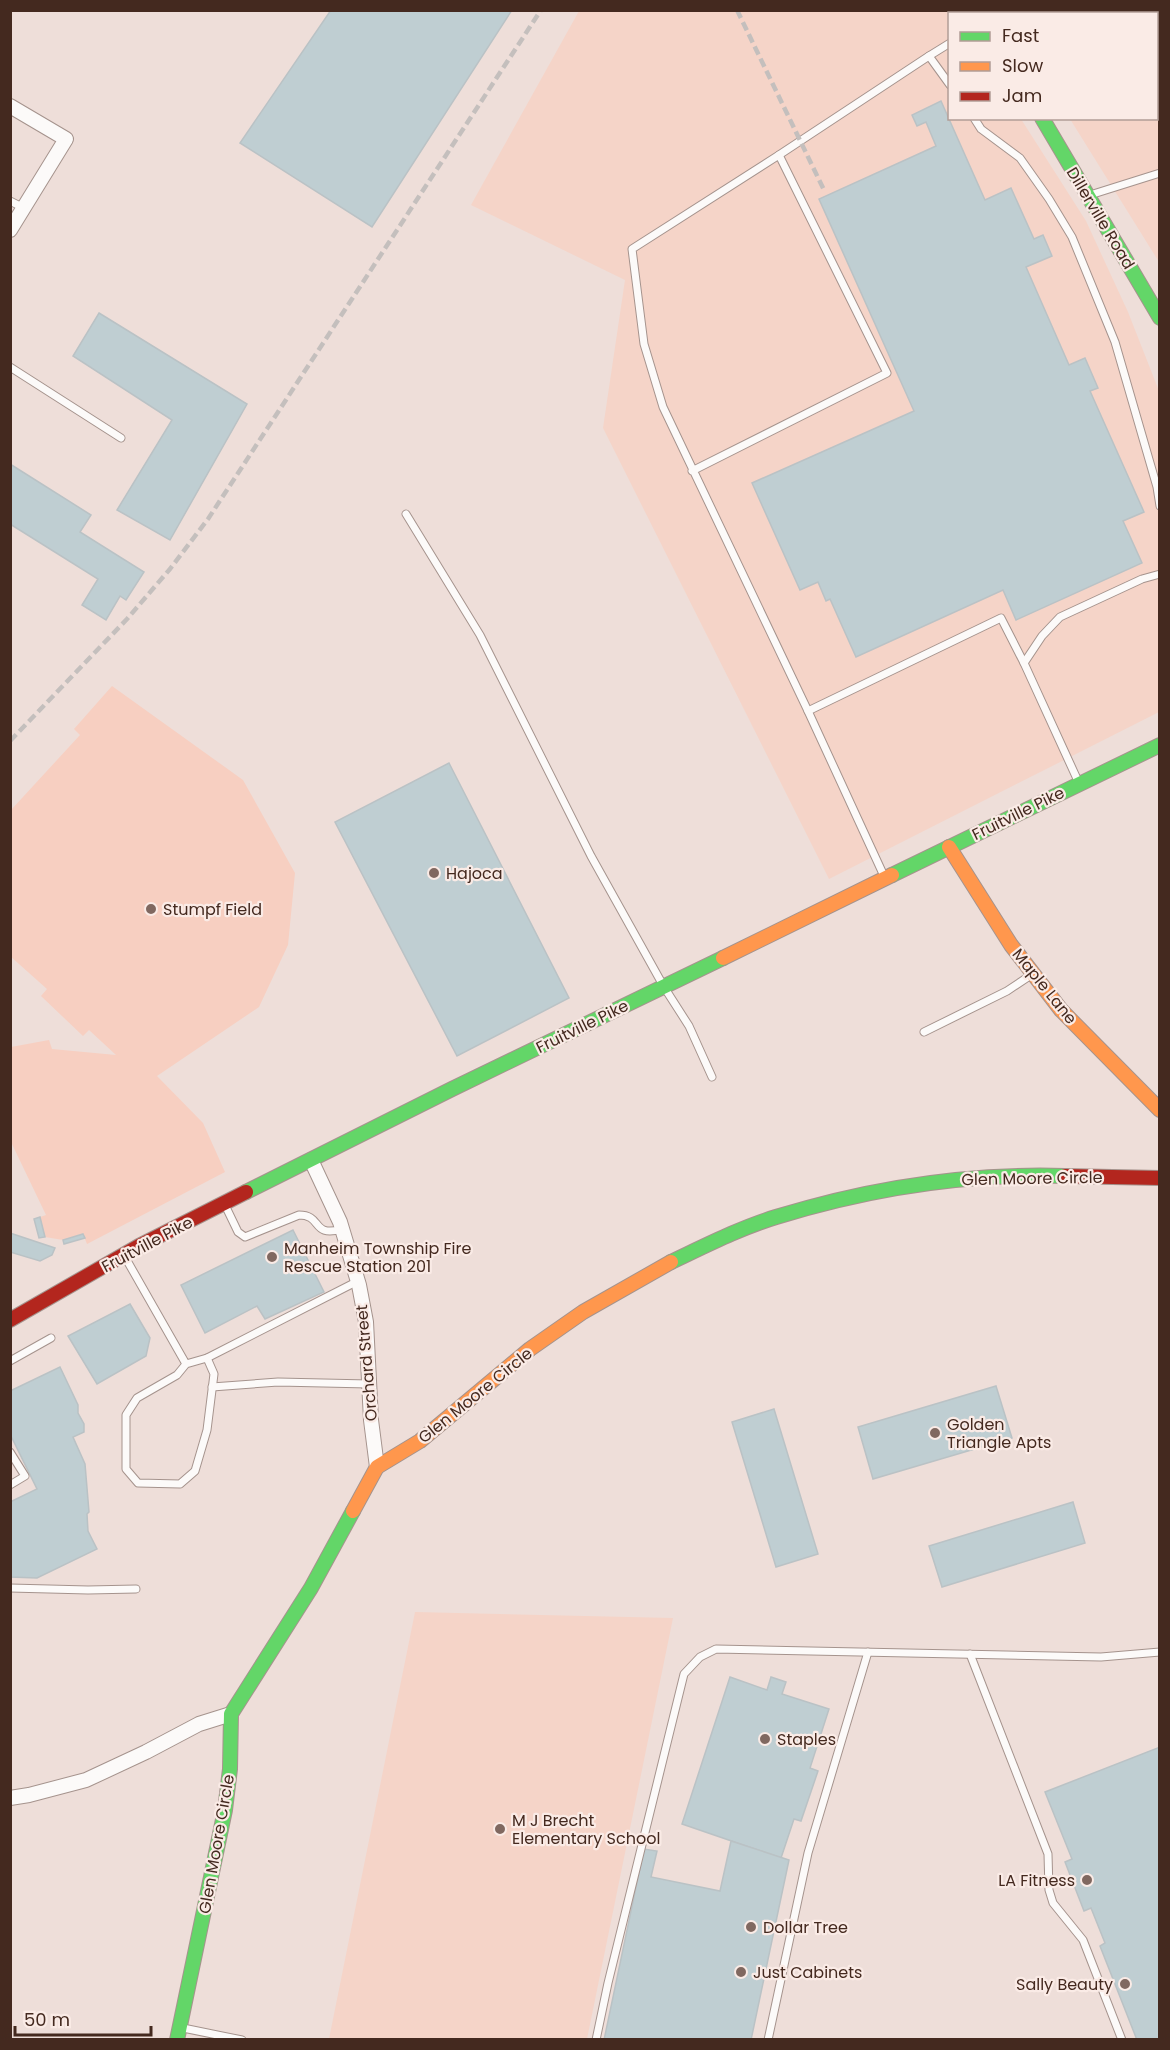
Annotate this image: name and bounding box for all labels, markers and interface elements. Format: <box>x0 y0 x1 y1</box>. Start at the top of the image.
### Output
legend <box>948 12 1158 120</box>
text: Fast <box>1002 23 1039 48</box>
text: Slow <box>1002 53 1044 78</box>
text: Jam <box>1002 83 1042 108</box>
street label: Dillerville Road <box>1061 163 1140 274</box>
street label: Fruitville Pike <box>968 781 1068 846</box>
place label: Hajoca <box>446 862 503 885</box>
marker: Hajoca <box>427 866 441 880</box>
place label: Stumpf Field <box>163 898 262 921</box>
marker: Stumpf Field <box>144 902 158 916</box>
street label: Maple Lane <box>1007 944 1082 1029</box>
street label: Fruitville Pike <box>532 994 632 1059</box>
street label: Glen Moore Circle <box>961 1166 1103 1191</box>
street label: Fruitville Pike <box>98 1211 197 1278</box>
place label: Manheim Township Fire Rescue Station 201 <box>284 1237 472 1278</box>
marker: Manheim Township Fire Rescue Station 201 <box>265 1250 279 1264</box>
street label: Orchard Street <box>350 1303 383 1422</box>
street label: Glen Moore Circle <box>413 1342 537 1449</box>
place label: Golden Triangle Apts <box>947 1413 1051 1454</box>
marker: Golden Triangle Apts <box>928 1426 942 1440</box>
place label: Staples <box>777 1728 836 1751</box>
marker: Staples <box>758 1732 772 1746</box>
street label: Glen Moore Circle <box>193 1773 240 1916</box>
place label: M J Brecht Elementary School <box>512 1809 660 1850</box>
marker: M J Brecht Elementary School <box>493 1822 507 1836</box>
place label: LA Fitness <box>998 1869 1075 1892</box>
marker: LA Fitness <box>1080 1873 1094 1887</box>
place label: Dollar Tree <box>763 1916 848 1939</box>
marker: Dollar Tree <box>744 1920 758 1934</box>
place label: Just Cabinets <box>753 1961 862 1984</box>
marker: Just Cabinets <box>734 1965 748 1979</box>
place label: Sally Beauty <box>1016 1973 1113 1996</box>
marker: Sally Beauty <box>1118 1977 1132 1991</box>
scale bar <box>15 1999 152 2037</box>
text: 50 m <box>24 2007 70 2032</box>

